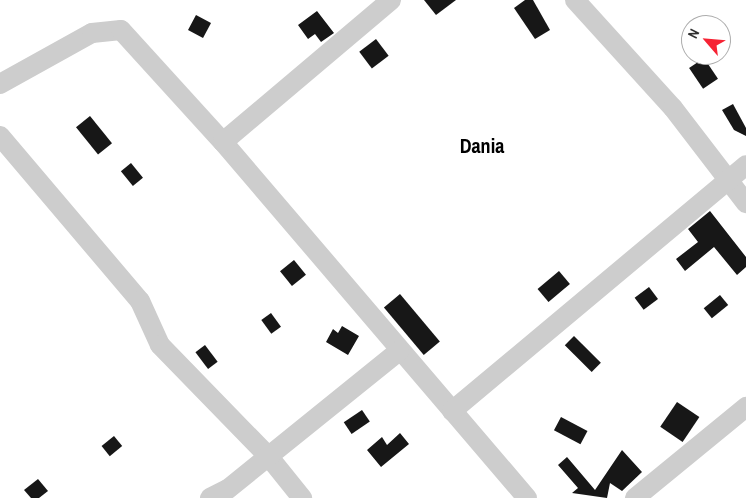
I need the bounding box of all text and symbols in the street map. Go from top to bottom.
north arrow [681,15,731,65]
text: N [684,26,703,41]
district label: Dania [460,133,504,157]

